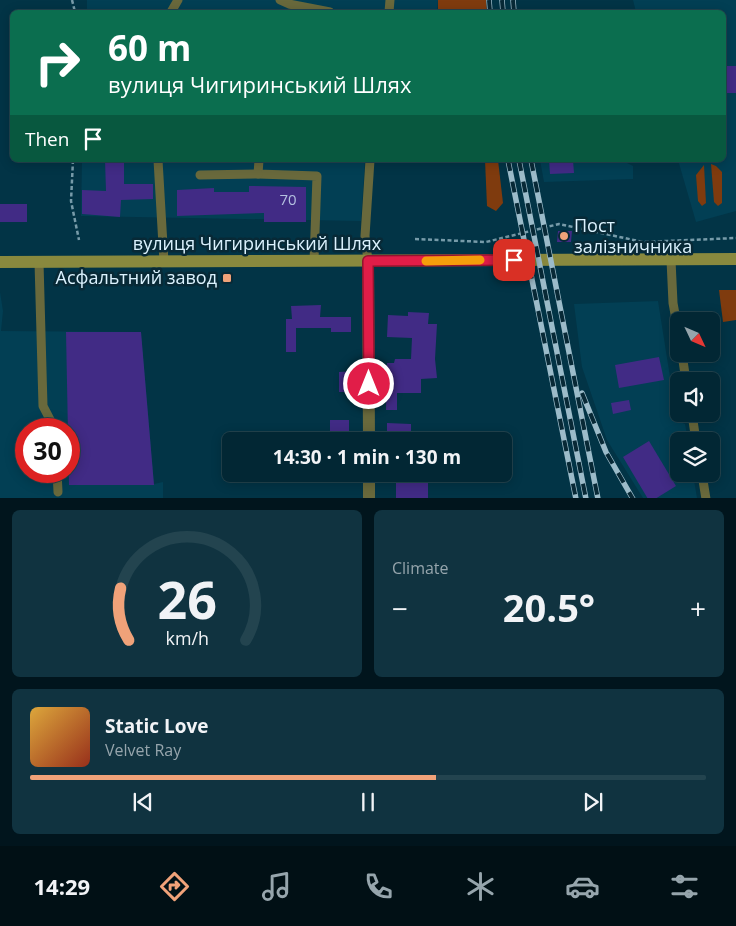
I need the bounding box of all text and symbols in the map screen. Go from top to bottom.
text: 60 m [108,24,191,71]
icon: right [25,30,90,95]
text: вулиця Чигиринський Шлях [108,69,412,99]
icon: arrive [79,125,107,153]
text: Then [25,126,69,152]
house number: 70 [279,189,297,209]
place label: Пост залізничника [574,213,692,258]
marker: Пост залізничника [558,230,570,242]
street label: вулиця Чигиринський Шлях [133,231,382,255]
pin [493,239,535,281]
icon: arrive [500,246,528,274]
place label: Асфальтний завод [56,265,217,289]
marker: Асфальтний завод [221,272,233,284]
north arrow [670,312,720,362]
map controls [670,312,720,482]
position arrow [342,357,394,409]
button: sound [670,372,720,422]
speed limit sign: 30 [15,418,80,483]
button: layers [670,432,720,482]
text: 14:30 · 1 min · 130 m [273,444,461,470]
text: Climate [392,557,449,579]
text: 26 [157,563,217,634]
text: 20.5° [503,581,595,633]
text: − [392,589,408,627]
text: + [690,589,706,627]
text: km/h [165,626,209,650]
text: Static Love [105,713,208,739]
text: Velvet Ray [105,739,181,761]
icon: previous [129,788,157,816]
icon: pause [354,788,382,816]
icon: next [579,788,607,816]
icon: directions [157,869,192,904]
icon: music [259,869,294,904]
icon: phone [361,869,396,904]
icon: climate [463,869,498,904]
icon: car [565,869,600,904]
icon: filters [667,869,702,904]
text: 14:29 [34,871,90,901]

